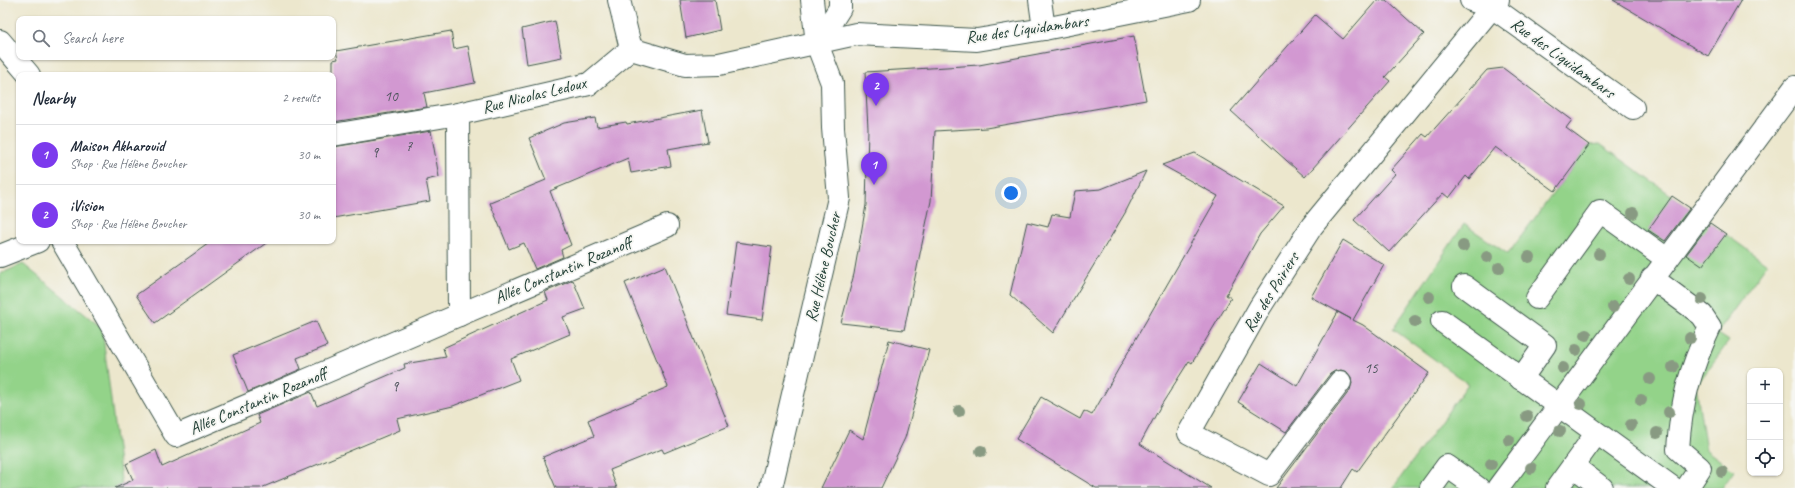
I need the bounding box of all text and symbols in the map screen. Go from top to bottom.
street label: Rue des Liquidambars [964,10,1091,48]
street label: Rue des Liquidambars [1507,13,1620,104]
search box [16,16,336,60]
icon: search [30,27,52,49]
text: Search here [62,29,123,48]
street label: Rue Nicolas Ledoux [480,72,589,118]
pin: 2 [863,73,889,106]
house number: 10 [384,87,399,106]
text: Nearby [32,88,75,109]
text: 2 results [282,90,320,106]
text: Maison Akharouid [70,137,164,156]
house number: 7 [406,137,414,156]
house number: 9 [372,143,380,162]
text: 1 [42,147,48,163]
text: 30 m [298,147,320,163]
pin: 1 [861,152,887,185]
text: Shop · Rue Hélène Boucher [70,156,186,172]
your location [1001,183,1021,203]
text: iVision [70,197,104,216]
text: 2 [42,207,48,223]
text: 30 m [298,207,320,223]
street label: Rue Hélène Boucher [800,208,846,324]
text: Shop · Rue Hélène Boucher [70,216,186,232]
street label: Allée Constantin Rozanoff [491,230,638,308]
street label: Rue des Poiriers [1238,247,1304,336]
house number: 15 [1364,359,1379,378]
street label: Allée Constantin Rozanoff [186,361,333,439]
map controls [1747,368,1783,476]
button: + [1747,368,1783,404]
house number: 9 [392,377,400,396]
button: − [1747,404,1783,440]
button: locate [1747,440,1783,476]

